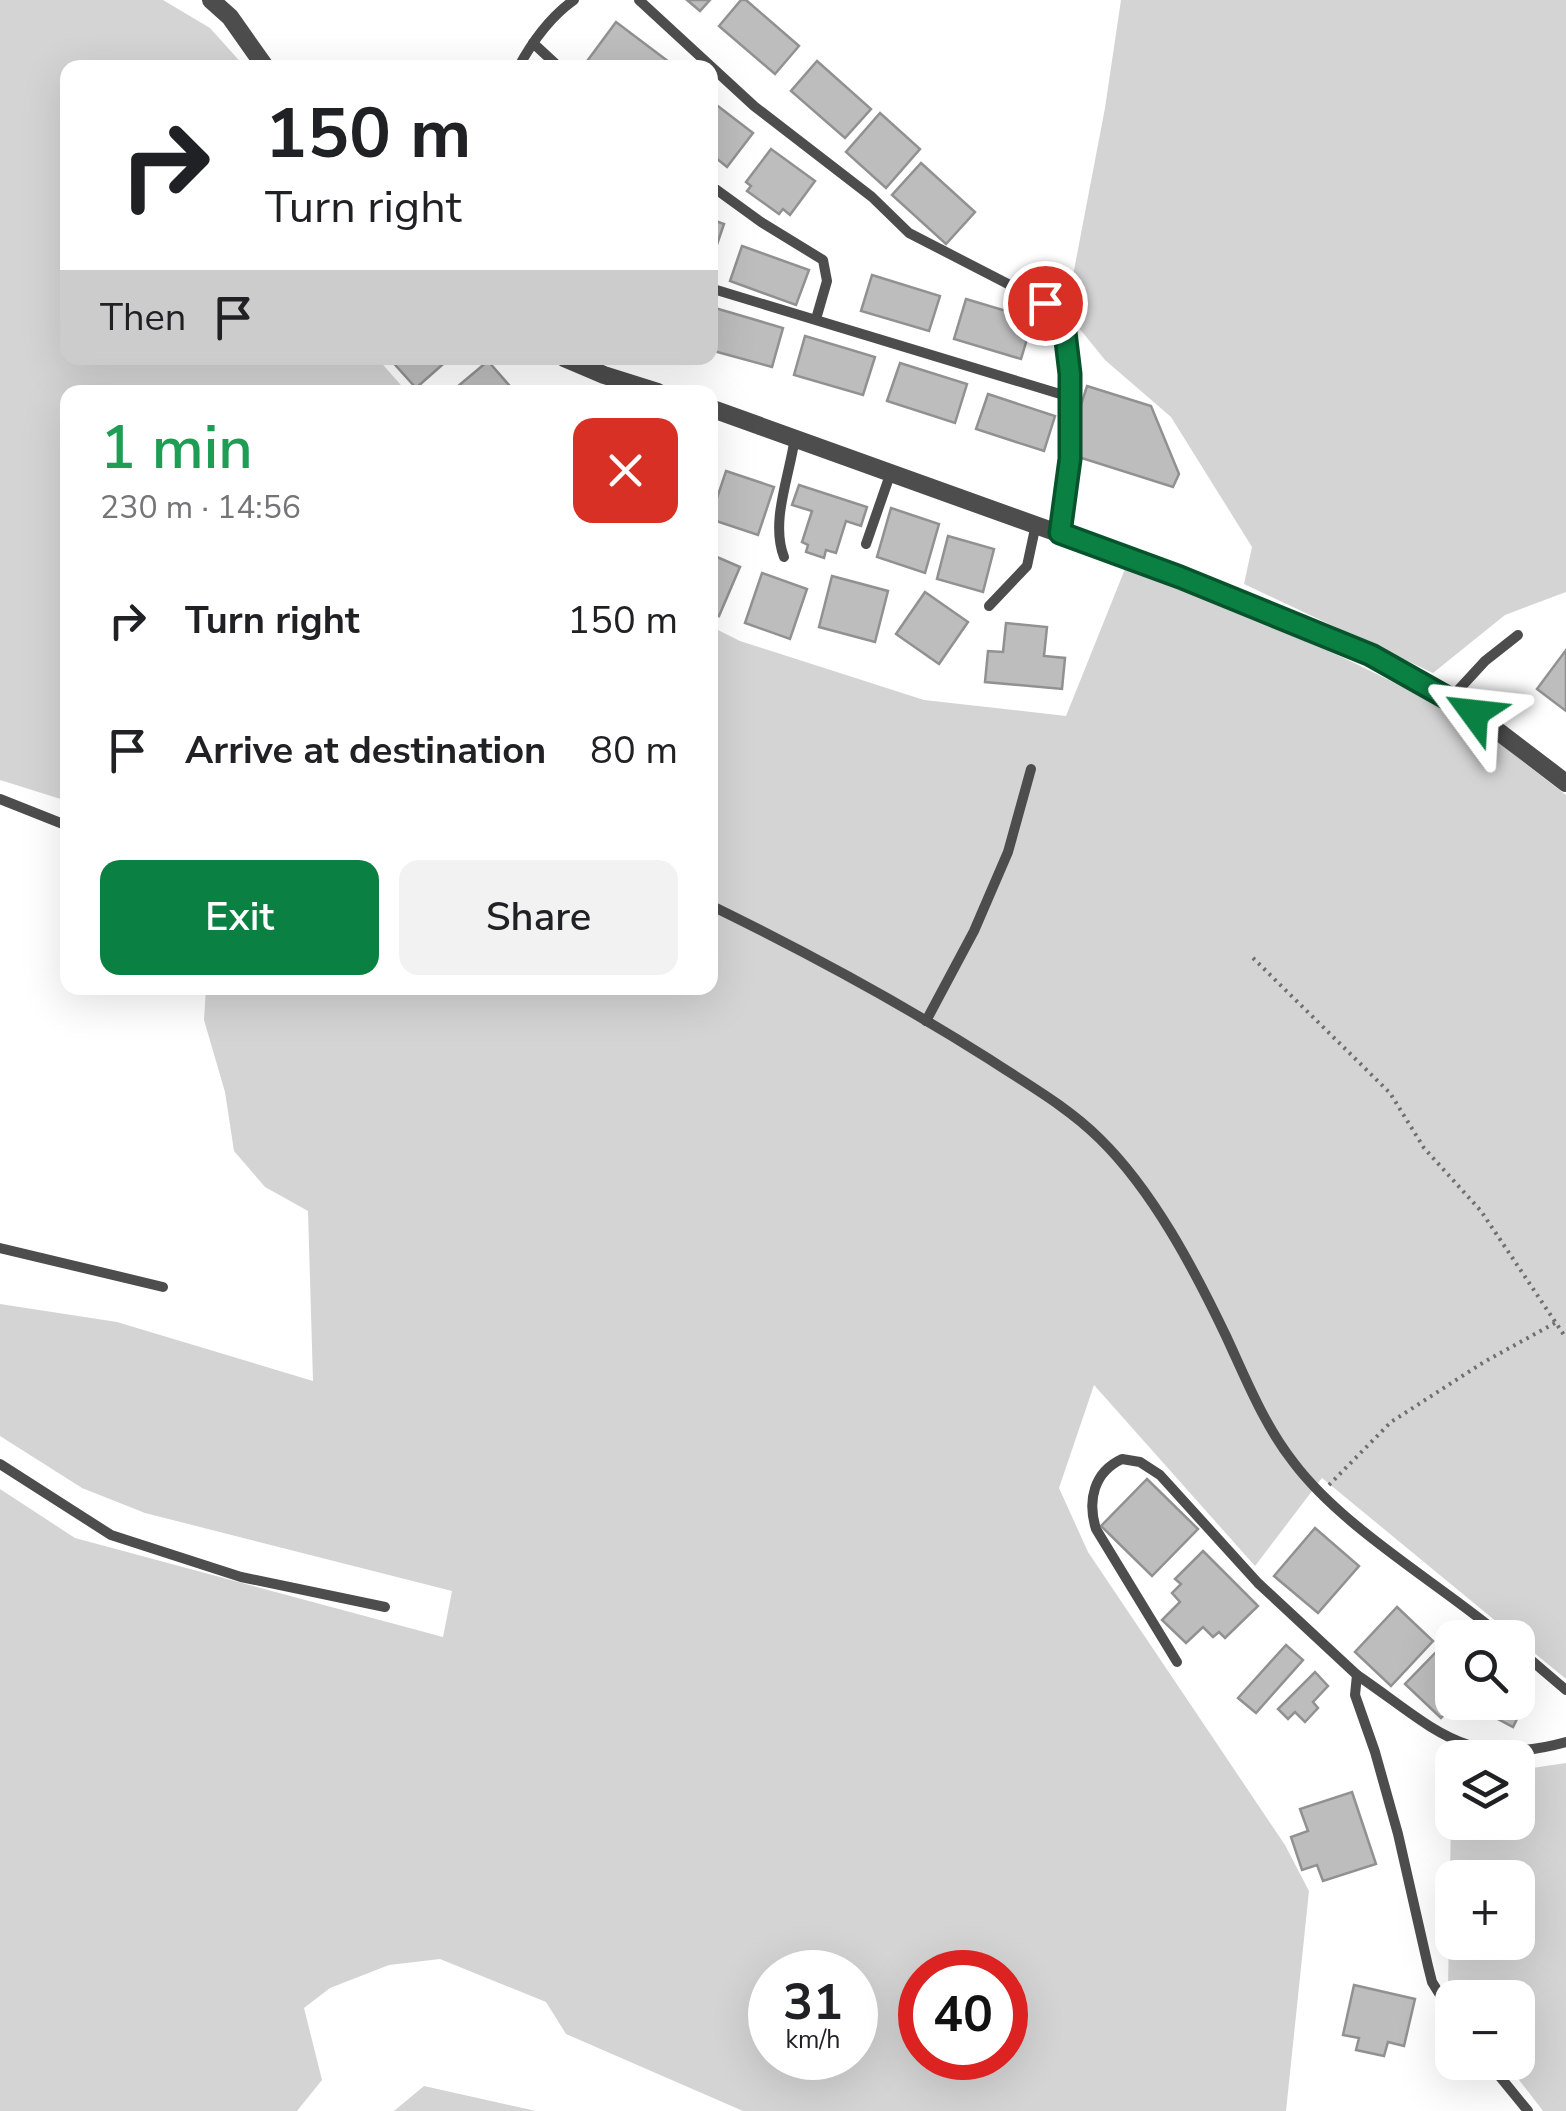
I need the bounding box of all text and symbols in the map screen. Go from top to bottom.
text: 150 m [265,86,471,182]
icon: right [100,100,230,230]
text: Turn right [265,177,462,238]
pin [1003,261,1088,346]
icon: arrive [1018,276,1073,331]
icon: arrive [206,290,261,345]
text: Then [100,292,186,343]
text: 1 min [100,407,253,489]
button: close [573,418,678,523]
text: 230 m · 14:56 [100,486,301,529]
icon: right [100,593,155,648]
text: Turn right [185,595,360,646]
text: 150 m [567,595,678,646]
position arrow [1422,661,1526,765]
icon: arrive [100,723,155,778]
text: Arrive at destination [185,725,546,776]
text: 80 m [590,725,678,776]
button: Exit [100,860,379,975]
button: Share [399,860,678,975]
map controls [1435,1620,1535,2080]
button: search [1435,1620,1535,1720]
button: layers [1435,1740,1535,1840]
button: + [1435,1860,1535,1960]
speed limit sign: 40 [898,1950,1028,2080]
text: 31 [783,1968,843,2037]
button: − [1435,1980,1535,2080]
text: km/h [785,2023,841,2057]

